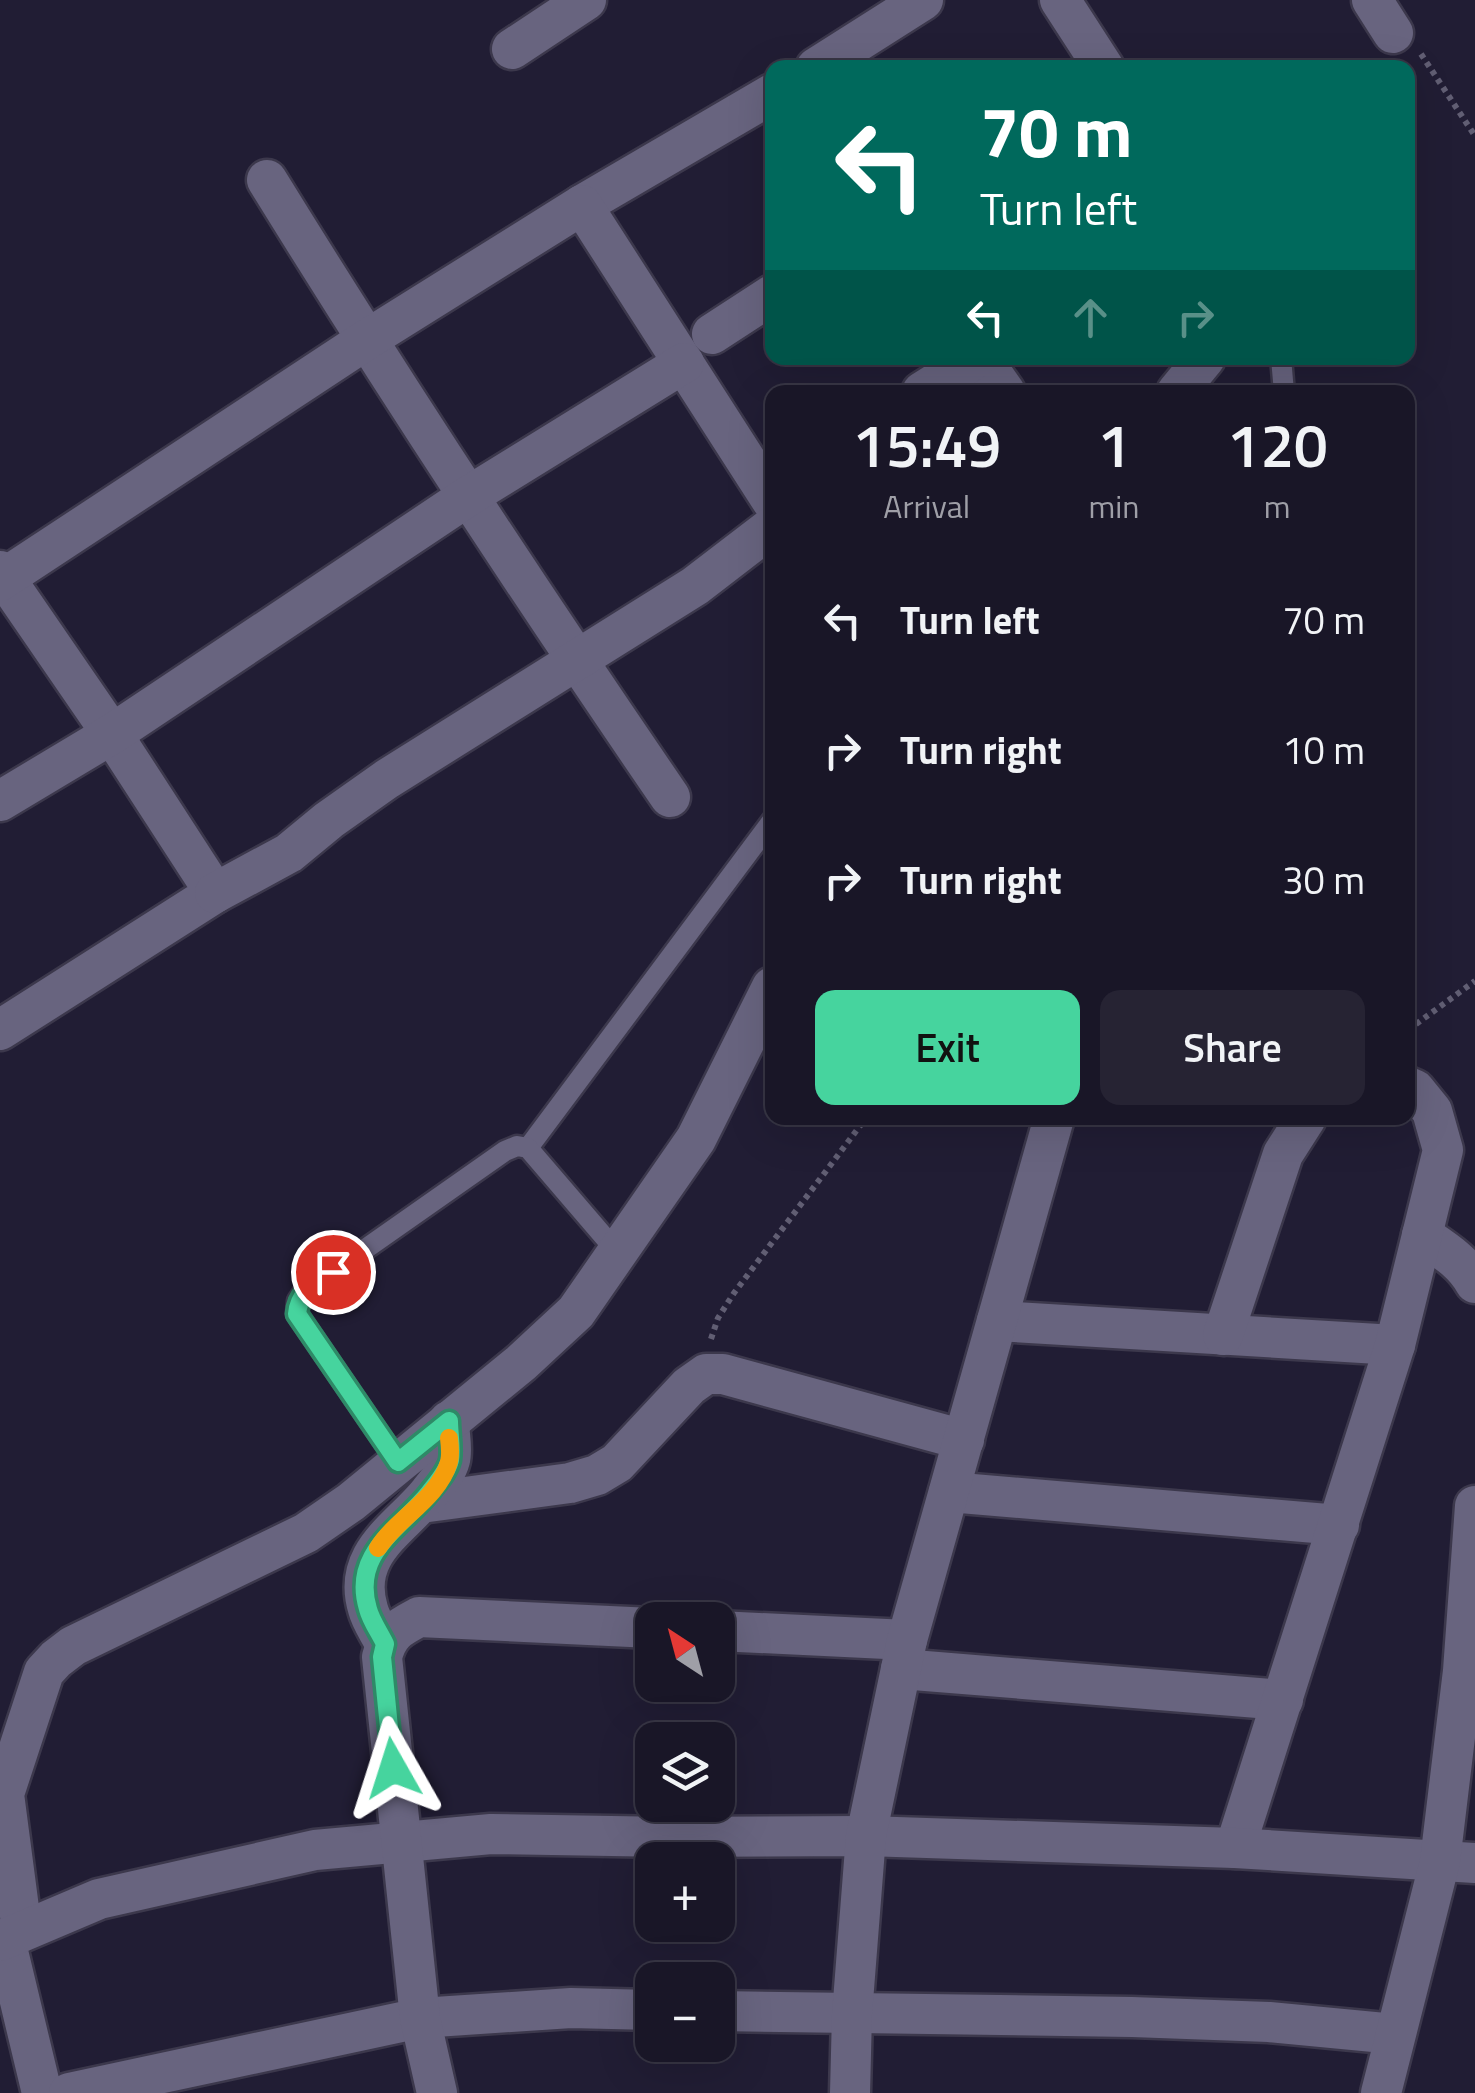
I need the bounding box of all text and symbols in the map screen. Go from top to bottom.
text: 70 m [980,78,1133,184]
icon: left [815,100,945,230]
text: Turn left [980,174,1137,242]
icon: left [958,290,1013,345]
icon: ahead [1063,290,1118,345]
icon: right [1168,290,1223,345]
text: 15:49 [852,399,1001,490]
text: 1 [1097,399,1131,490]
text: 120 [1227,399,1328,490]
text: Arrival [883,482,970,530]
text: min [1088,482,1139,530]
text: m [1264,482,1291,530]
text: Turn left [900,591,1040,649]
text: 70 m [1282,591,1365,649]
icon: left [815,593,870,648]
text: Turn right [900,721,1062,779]
text: 10 m [1282,721,1365,779]
icon: right [815,723,870,778]
text: Turn right [900,851,1062,909]
text: 30 m [1282,851,1365,909]
icon: right [815,853,870,908]
button: Exit [815,990,1080,1105]
button: Share [1100,990,1365,1105]
pin [291,1230,376,1315]
icon: arrive [306,1245,361,1300]
north arrow [635,1602,735,1702]
map controls [635,1602,735,2062]
position arrow [341,1716,445,1820]
button: layers [635,1722,735,1822]
button: + [635,1842,735,1942]
button: − [635,1962,735,2062]

